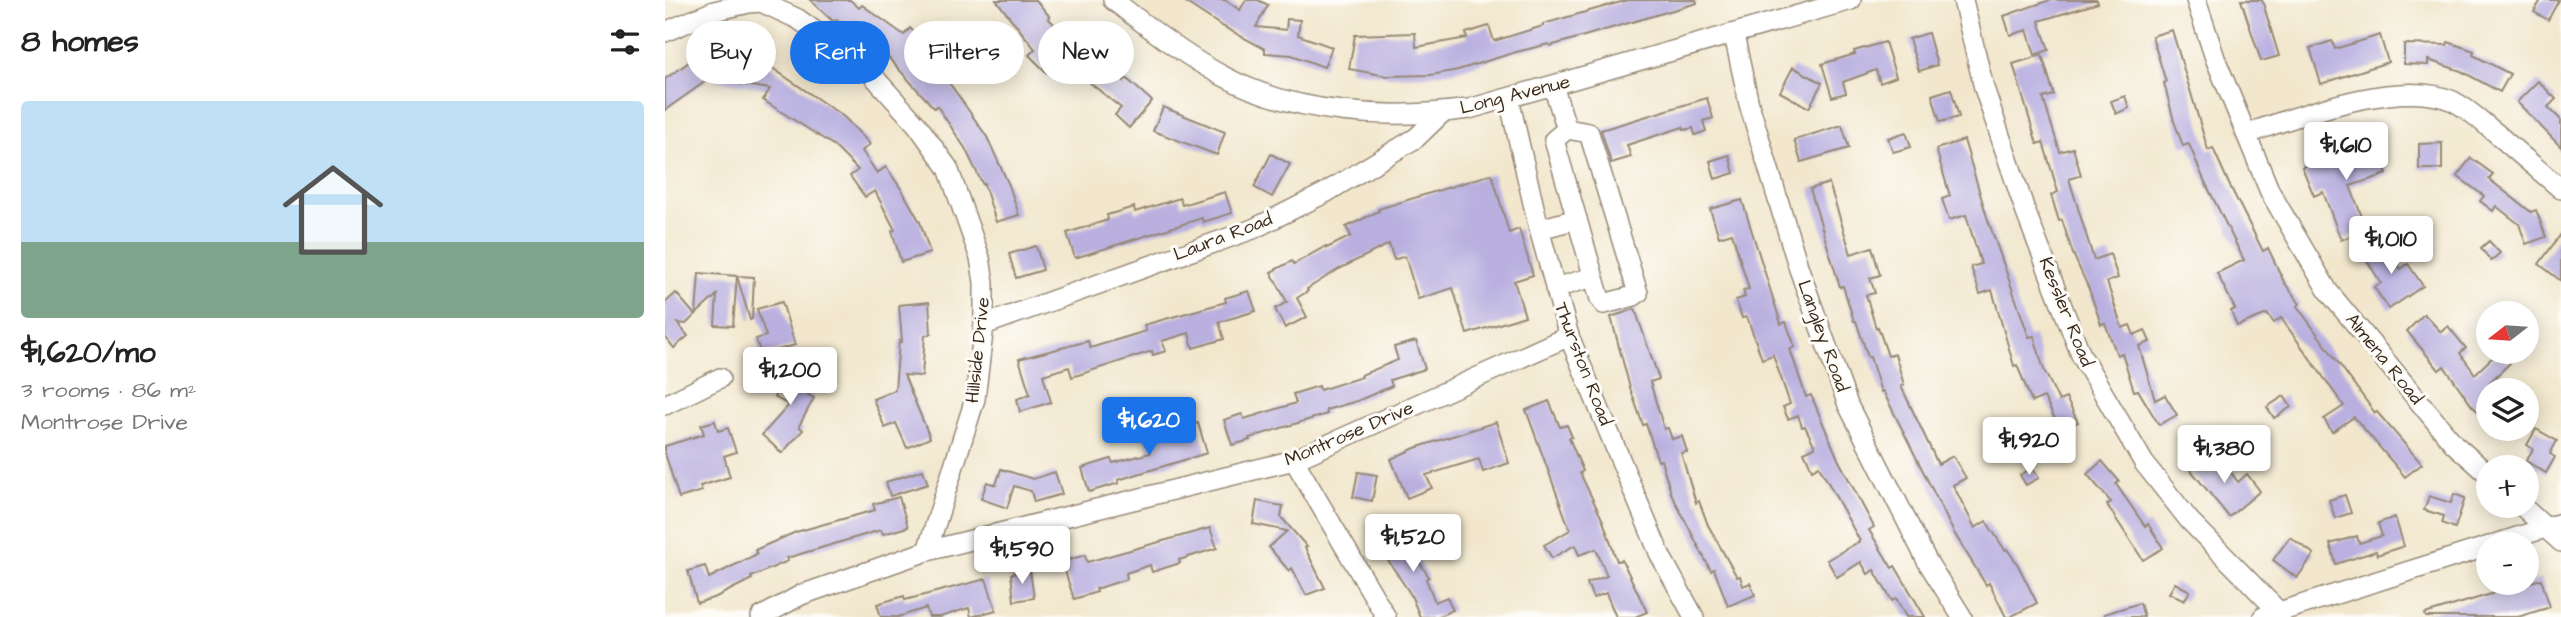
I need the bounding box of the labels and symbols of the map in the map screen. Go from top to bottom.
street label: Long Avenue [1457,68,1573,123]
pin: $1,610 [2289,122,2403,182]
street label: Laura Road [1170,206,1277,268]
pin: $1,010 [2334,216,2448,276]
street label: Kessler Road [2032,253,2100,371]
street label: Langley Road [1789,276,1856,396]
street label: Hillside Drive [959,296,997,404]
street label: Thurston Road [1547,298,1619,430]
north arrow [2476,301,2539,364]
street label: Almena Road [2339,308,2429,411]
pin: $1,200 [733,348,847,407]
street label: Montrose Drive [1280,395,1418,473]
pin: $1,620 [1092,398,1206,457]
pin: $1,920 [1972,418,2086,477]
pin: $1,380 [2167,426,2281,485]
pin: $1,520 [1356,514,1470,574]
pin: $1,590 [965,526,1079,586]

